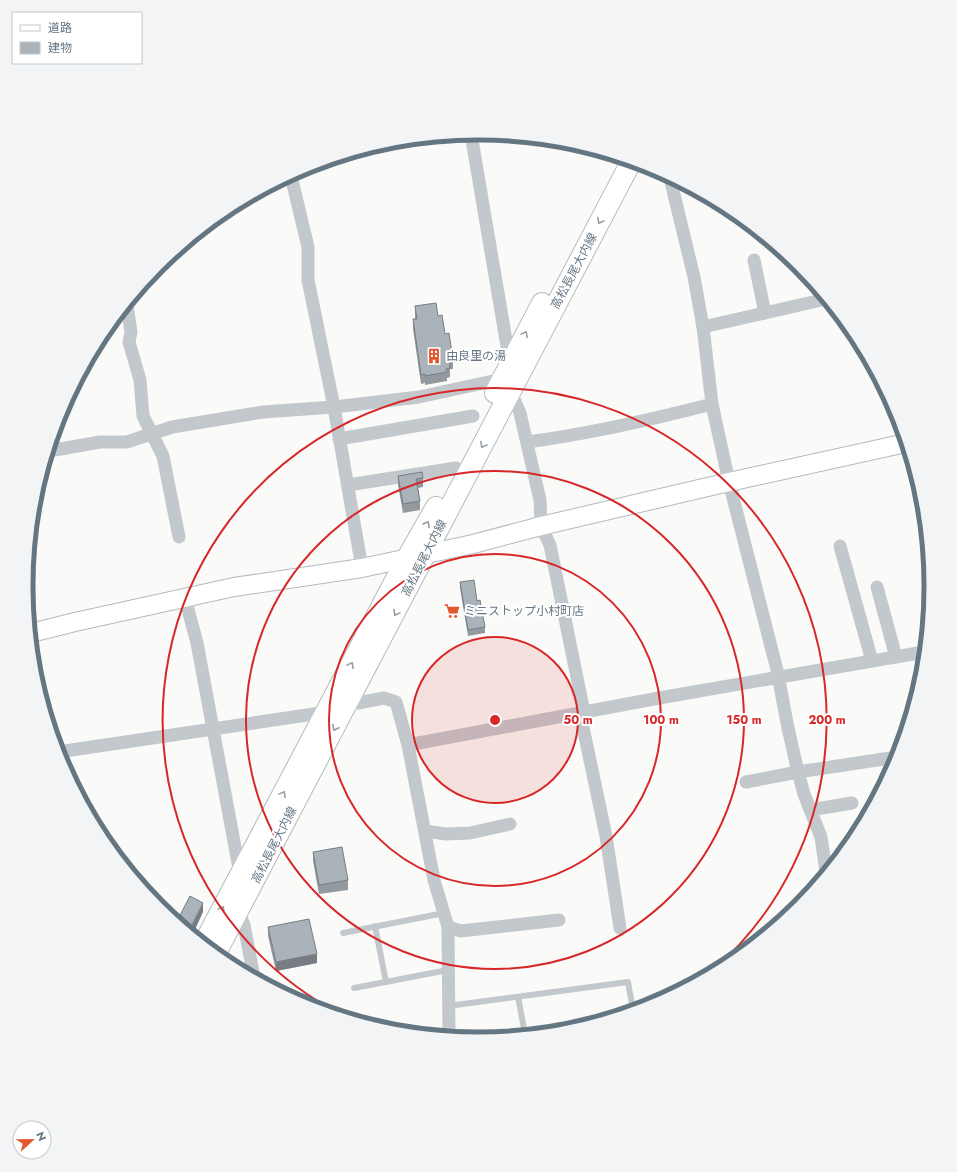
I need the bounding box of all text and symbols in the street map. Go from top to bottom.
legend [12,12,142,64]
text: 道路 [48,19,72,37]
text: 建物 [48,39,72,57]
one-way arrow [597,217,605,224]
street label: 高松長尾大内線 [546,230,602,312]
one-way arrow [520,331,528,338]
building icon: 由良里の湯 [425,347,443,365]
place label: 由良里の湯 [446,347,506,365]
one-way arrow [481,440,488,448]
street label: 高松長尾大内線 [397,516,451,600]
one-way arrow [422,521,429,528]
supermarket icon: ミニストップ小村町店 [443,602,461,620]
place label: ミニストップ小村町店 [464,602,584,620]
one-way arrow [393,609,400,616]
one-way arrow [346,662,354,669]
text: 50 m [563,711,593,729]
text: 100 m [643,711,679,729]
text: 150 m [726,711,762,729]
text: 200 m [808,711,846,729]
centre of rings [488,713,502,727]
one-way arrow [332,724,340,731]
one-way arrow [278,791,286,798]
street label: 高松長尾大内線 [247,803,301,887]
one-way arrow [218,906,225,913]
north arrow [12,1120,52,1160]
text: N [32,1129,50,1143]

